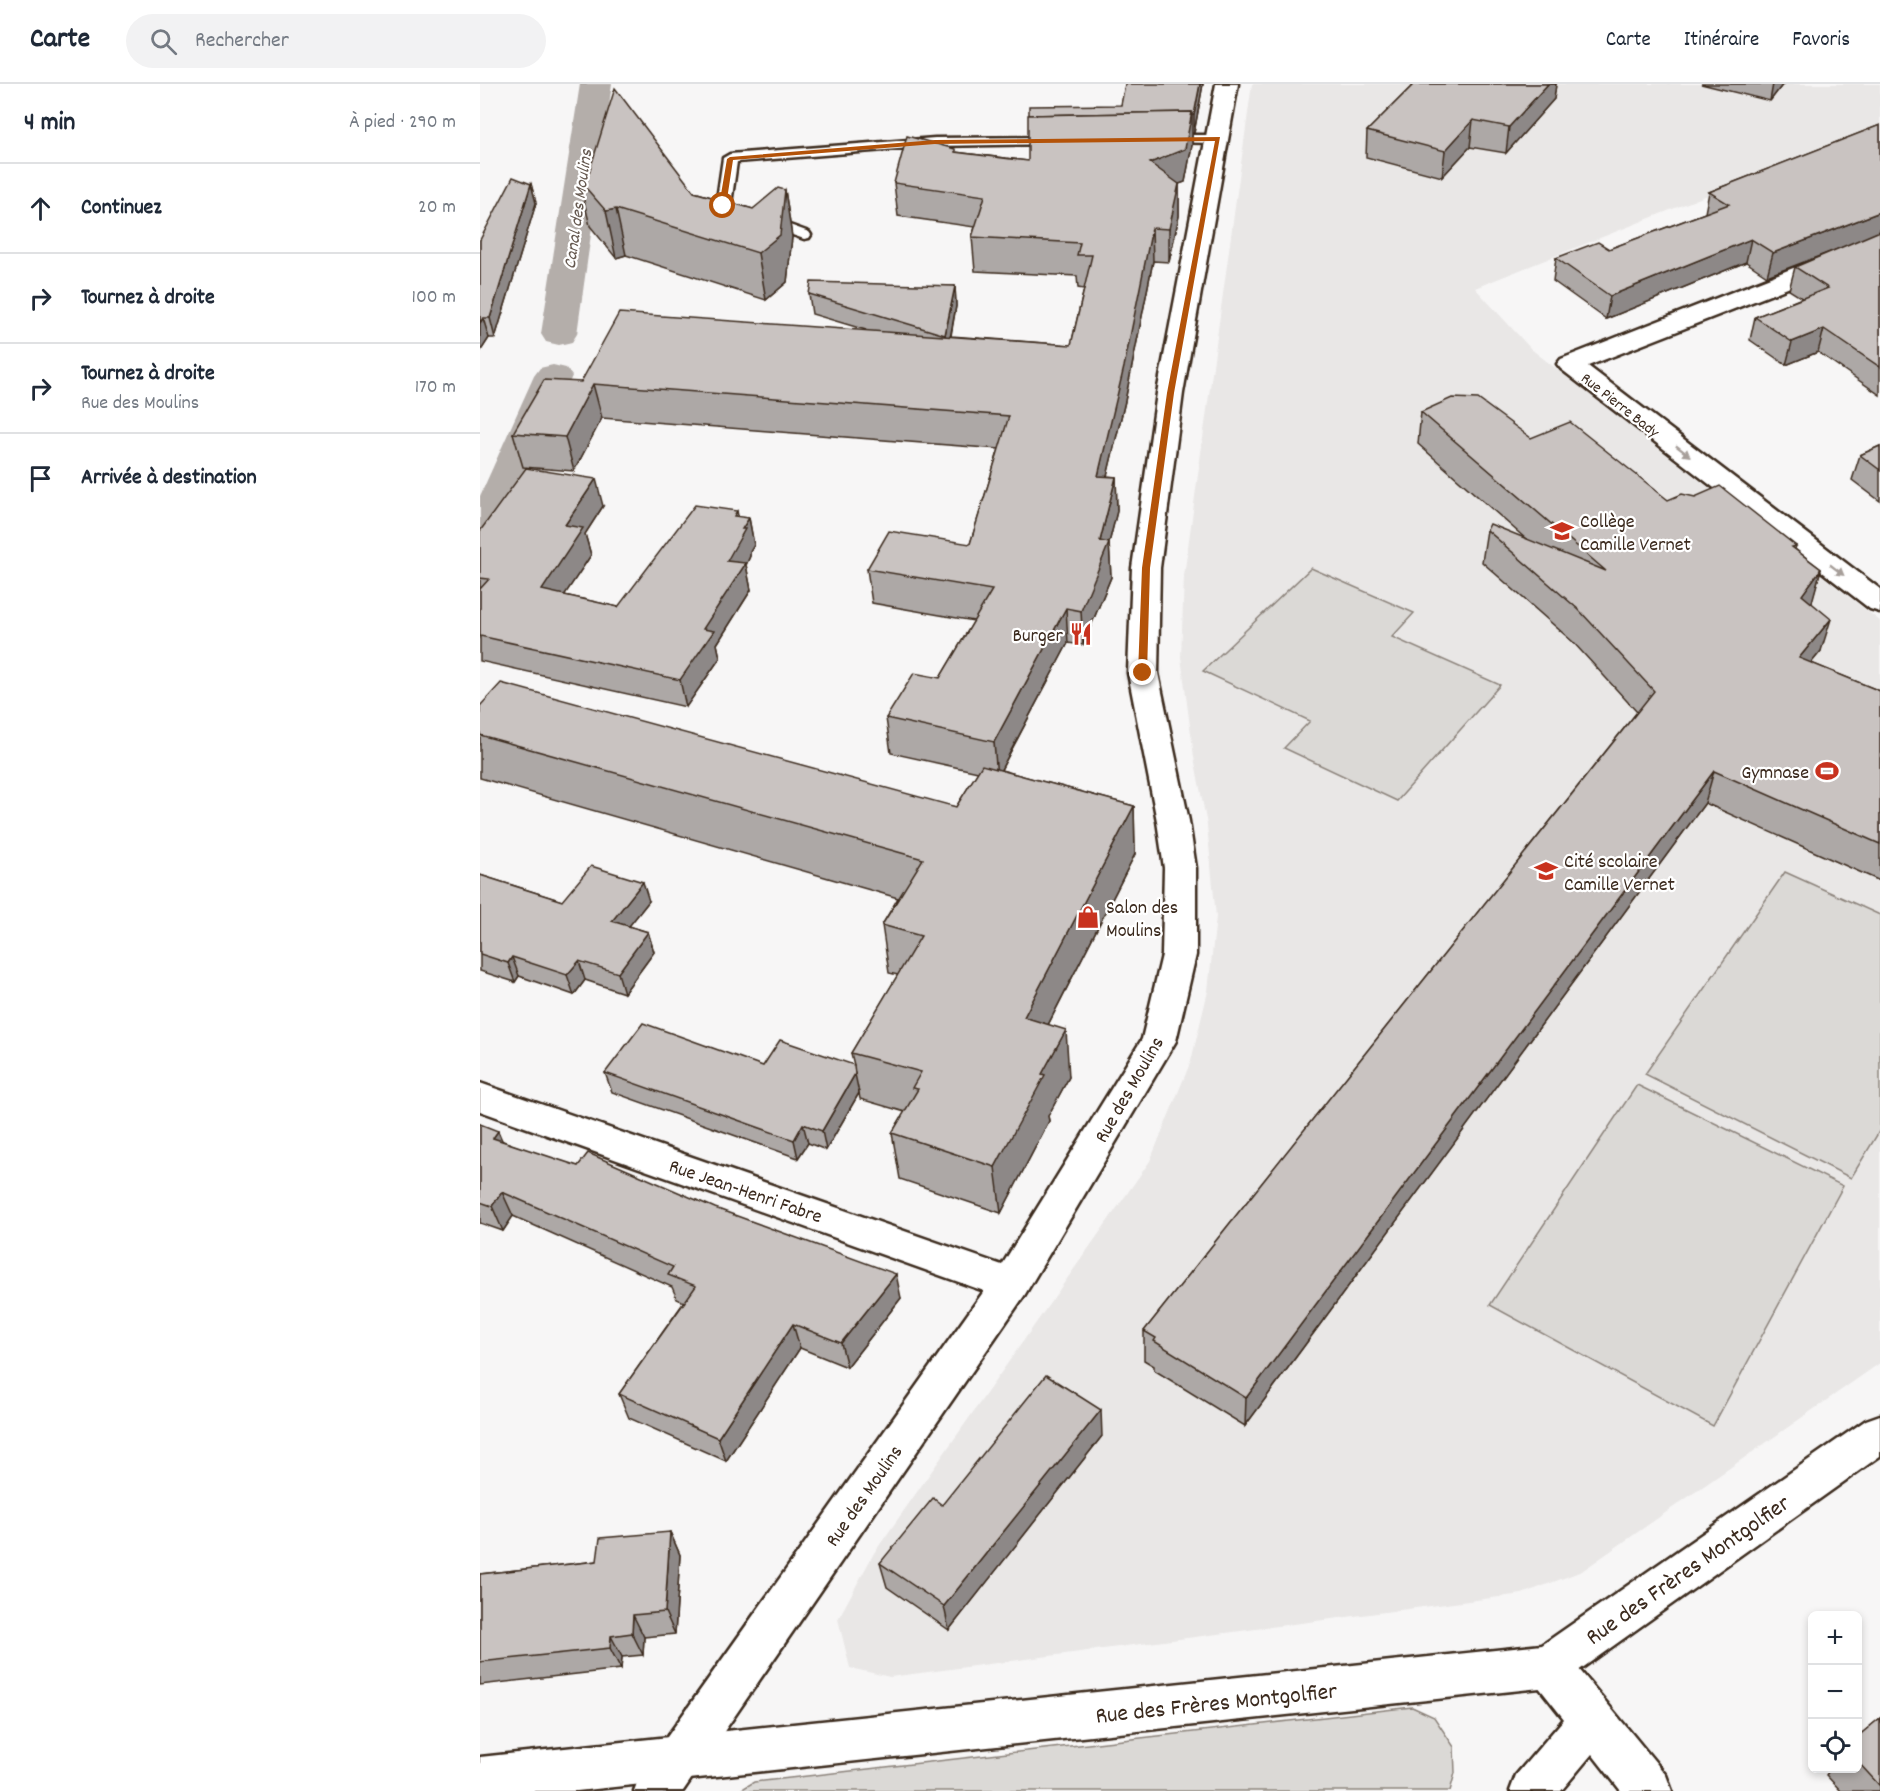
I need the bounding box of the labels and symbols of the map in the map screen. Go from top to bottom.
water label: Canal des Moulins [559,148,600,271]
route start [709,192,735,218]
street label: Rue Pierre Bady [1575,368,1664,444]
one-way arrow [1674,445,1690,457]
place label: Collège Camille Vernet [1580,509,1691,560]
school or university icon: Collège Camille Vernet [1549,518,1575,544]
one-way arrow [1830,563,1845,575]
restaurant icon: Burger [1068,621,1094,647]
place label: Burger [1013,623,1064,651]
route end [1129,659,1155,685]
sports icon: Gymnase [1814,758,1840,784]
place label: Gymnase [1741,760,1809,788]
place label: Cité scolaire Camille Vernet [1564,849,1675,900]
school or university icon: Cité scolaire Camille Vernet [1533,858,1559,884]
place label: Salon des Moulins [1106,895,1178,946]
shop icon: Salon des Moulins [1075,904,1101,930]
street label: Rue des Moulins [1089,1032,1172,1149]
street label: Rue Jean-Henri Fabre [665,1153,826,1232]
street label: Rue des Moulins [820,1440,911,1553]
street label: Rue des Frères Montgolfier [1580,1488,1798,1655]
street label: Rue des Frères Montgolfier [1094,1675,1339,1735]

